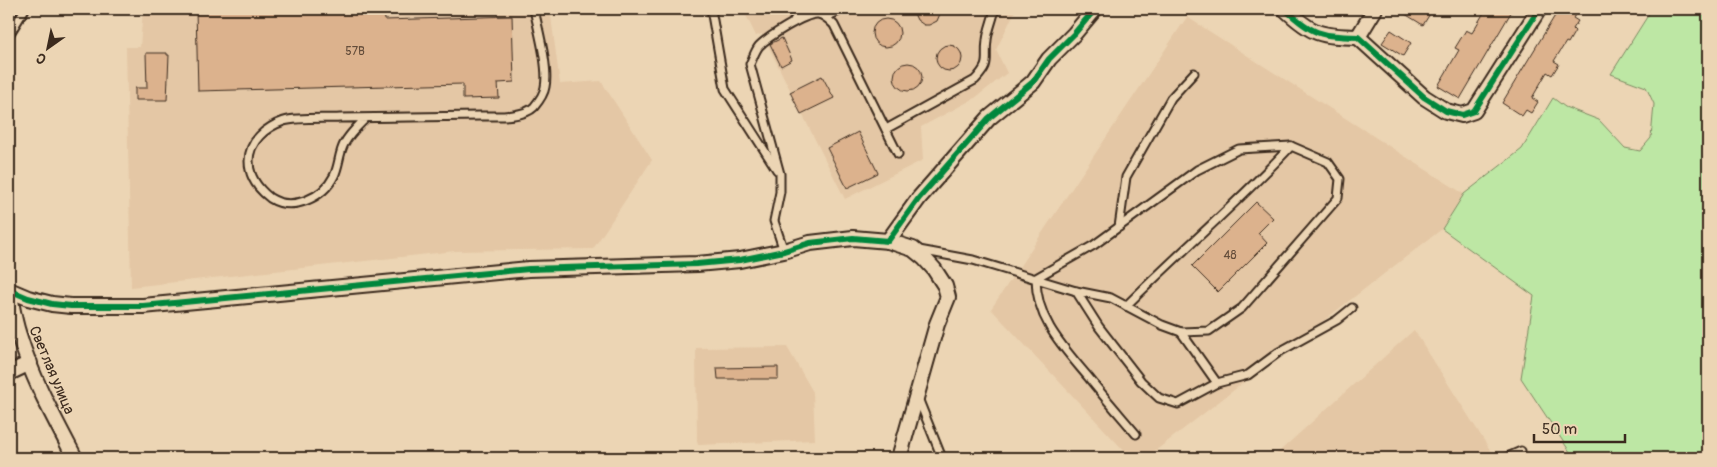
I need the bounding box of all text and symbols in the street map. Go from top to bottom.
north arrow [22,22,72,72]
house number: 57В [345,44,365,59]
text: С [33,49,49,68]
house number: 48 [1223,248,1237,263]
street label: Светлая улица [24,323,79,417]
scale bar [1534,412,1626,444]
text: 50 m [1542,420,1577,439]

